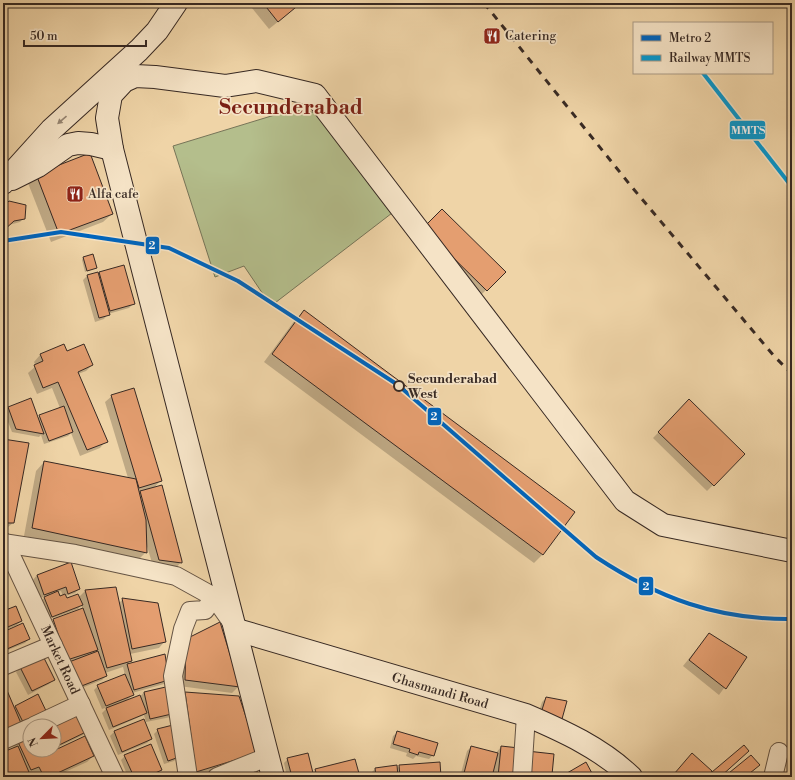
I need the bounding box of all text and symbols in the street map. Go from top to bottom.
scale bar [24,22,146,48]
legend [633,22,773,74]
restaurant icon: Catering [482,26,502,46]
place label: Catering [505,28,556,44]
text: 50 m [30,29,58,44]
text: Metro 2 [669,31,711,46]
text: Railway MMTS [669,51,750,66]
district label: Secunderabad [219,95,363,121]
one-way arrow [58,115,67,124]
line badge: MMTS [729,120,766,140]
text: MMTS [731,124,765,138]
restaurant icon: Alfa cafe [65,184,85,204]
place label: Alfa cafe [87,186,139,202]
line badge: 2 [145,236,160,255]
text: 2 [149,239,156,253]
place label: Secunderabad West [407,371,497,402]
marker: Secunderabad West [393,380,405,392]
line badge: 2 [427,407,442,426]
text: 2 [431,410,438,424]
line badge: 2 [638,576,654,596]
text: 2 [643,580,650,594]
street label: Market Road [37,623,83,698]
street label: Ghasmandi Road [390,670,491,713]
north arrow [22,718,62,758]
text: N [25,735,42,748]

